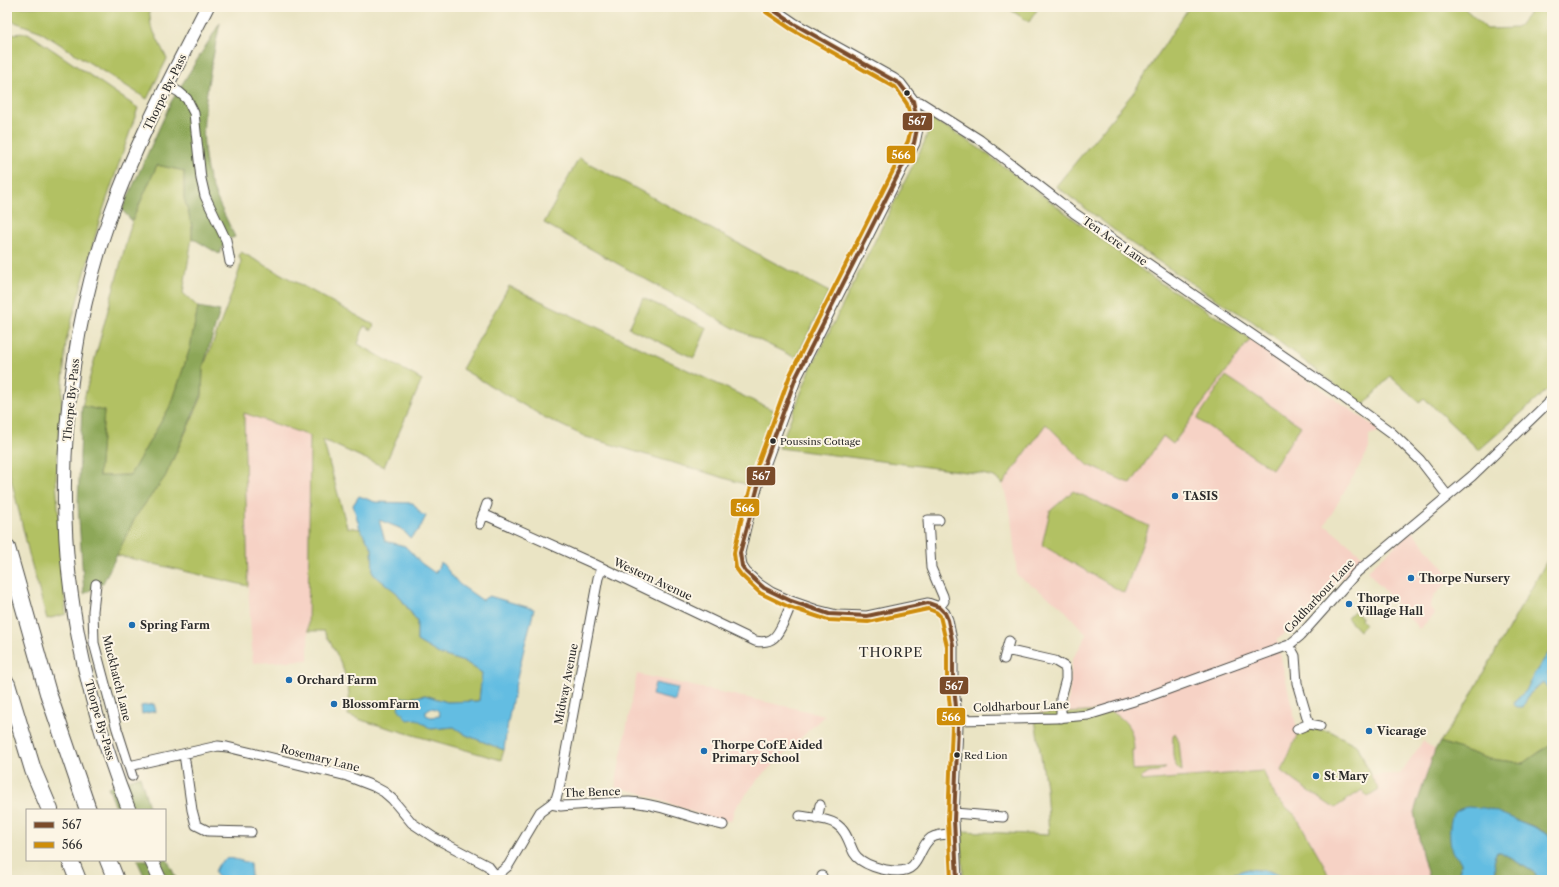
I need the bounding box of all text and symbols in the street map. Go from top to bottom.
street label: Thorpe By-Pass [140,51,190,132]
unlabelled marker [902,88,912,98]
line badge: 567 [902,112,933,131]
text: 567 [908,114,926,128]
line badge: 566 [886,145,916,164]
text: 566 [891,148,911,162]
street label: Ten Acre Lane [1080,213,1150,269]
street label: Thorpe By-Pass [60,358,82,442]
place label: Poussins Cottage [780,435,861,448]
marker: Poussins Cottage [768,436,778,446]
line badge: 567 [746,466,776,486]
text: 567 [752,469,770,483]
place label: TASIS [1183,489,1218,503]
marker: TASIS [1170,491,1180,501]
line badge: 566 [730,498,760,517]
text: 566 [735,501,755,515]
street label: Western Avenue [611,554,695,603]
street label: Coldharbour Lane [1281,556,1357,636]
place label: Thorpe Nursery [1419,571,1510,585]
marker: Thorpe Nursery [1406,573,1416,583]
place label: Thorpe Village Hall [1356,591,1423,618]
marker: Thorpe Village Hall [1344,599,1354,609]
place label: Spring Farm [140,618,210,632]
marker: Spring Farm [127,620,137,630]
street label: Muckhatch Lane [100,634,134,722]
street label: Midway Avenue [551,642,581,726]
district label: THORPE [859,644,923,660]
place label: Orchard Farm [297,673,377,687]
marker: Orchard Farm [284,675,294,685]
line badge: 567 [939,676,969,695]
street label: Thorpe By-Pass [82,678,118,762]
text: 567 [945,679,963,693]
place label: BlossomFarm [342,697,419,711]
street label: Coldharbour Lane [973,697,1069,715]
marker: BlossomFarm [329,699,339,709]
line badge: 566 [936,707,966,726]
text: 566 [941,710,961,724]
place label: Vicarage [1376,724,1427,738]
marker: Vicarage [1364,726,1374,736]
place label: Thorpe CofE Aided Primary School [712,738,823,765]
street label: Rosemary Lane [279,741,361,775]
marker: Thorpe CofE Aided Primary School [699,746,709,756]
place label: Red Lion [964,749,1008,762]
marker: Red Lion [952,750,962,760]
place label: St Mary [1324,769,1369,783]
marker: St Mary [1311,771,1321,781]
street label: The Bence [563,784,621,800]
legend [26,809,166,861]
text: 567 [62,817,81,832]
text: 566 [62,837,83,852]

